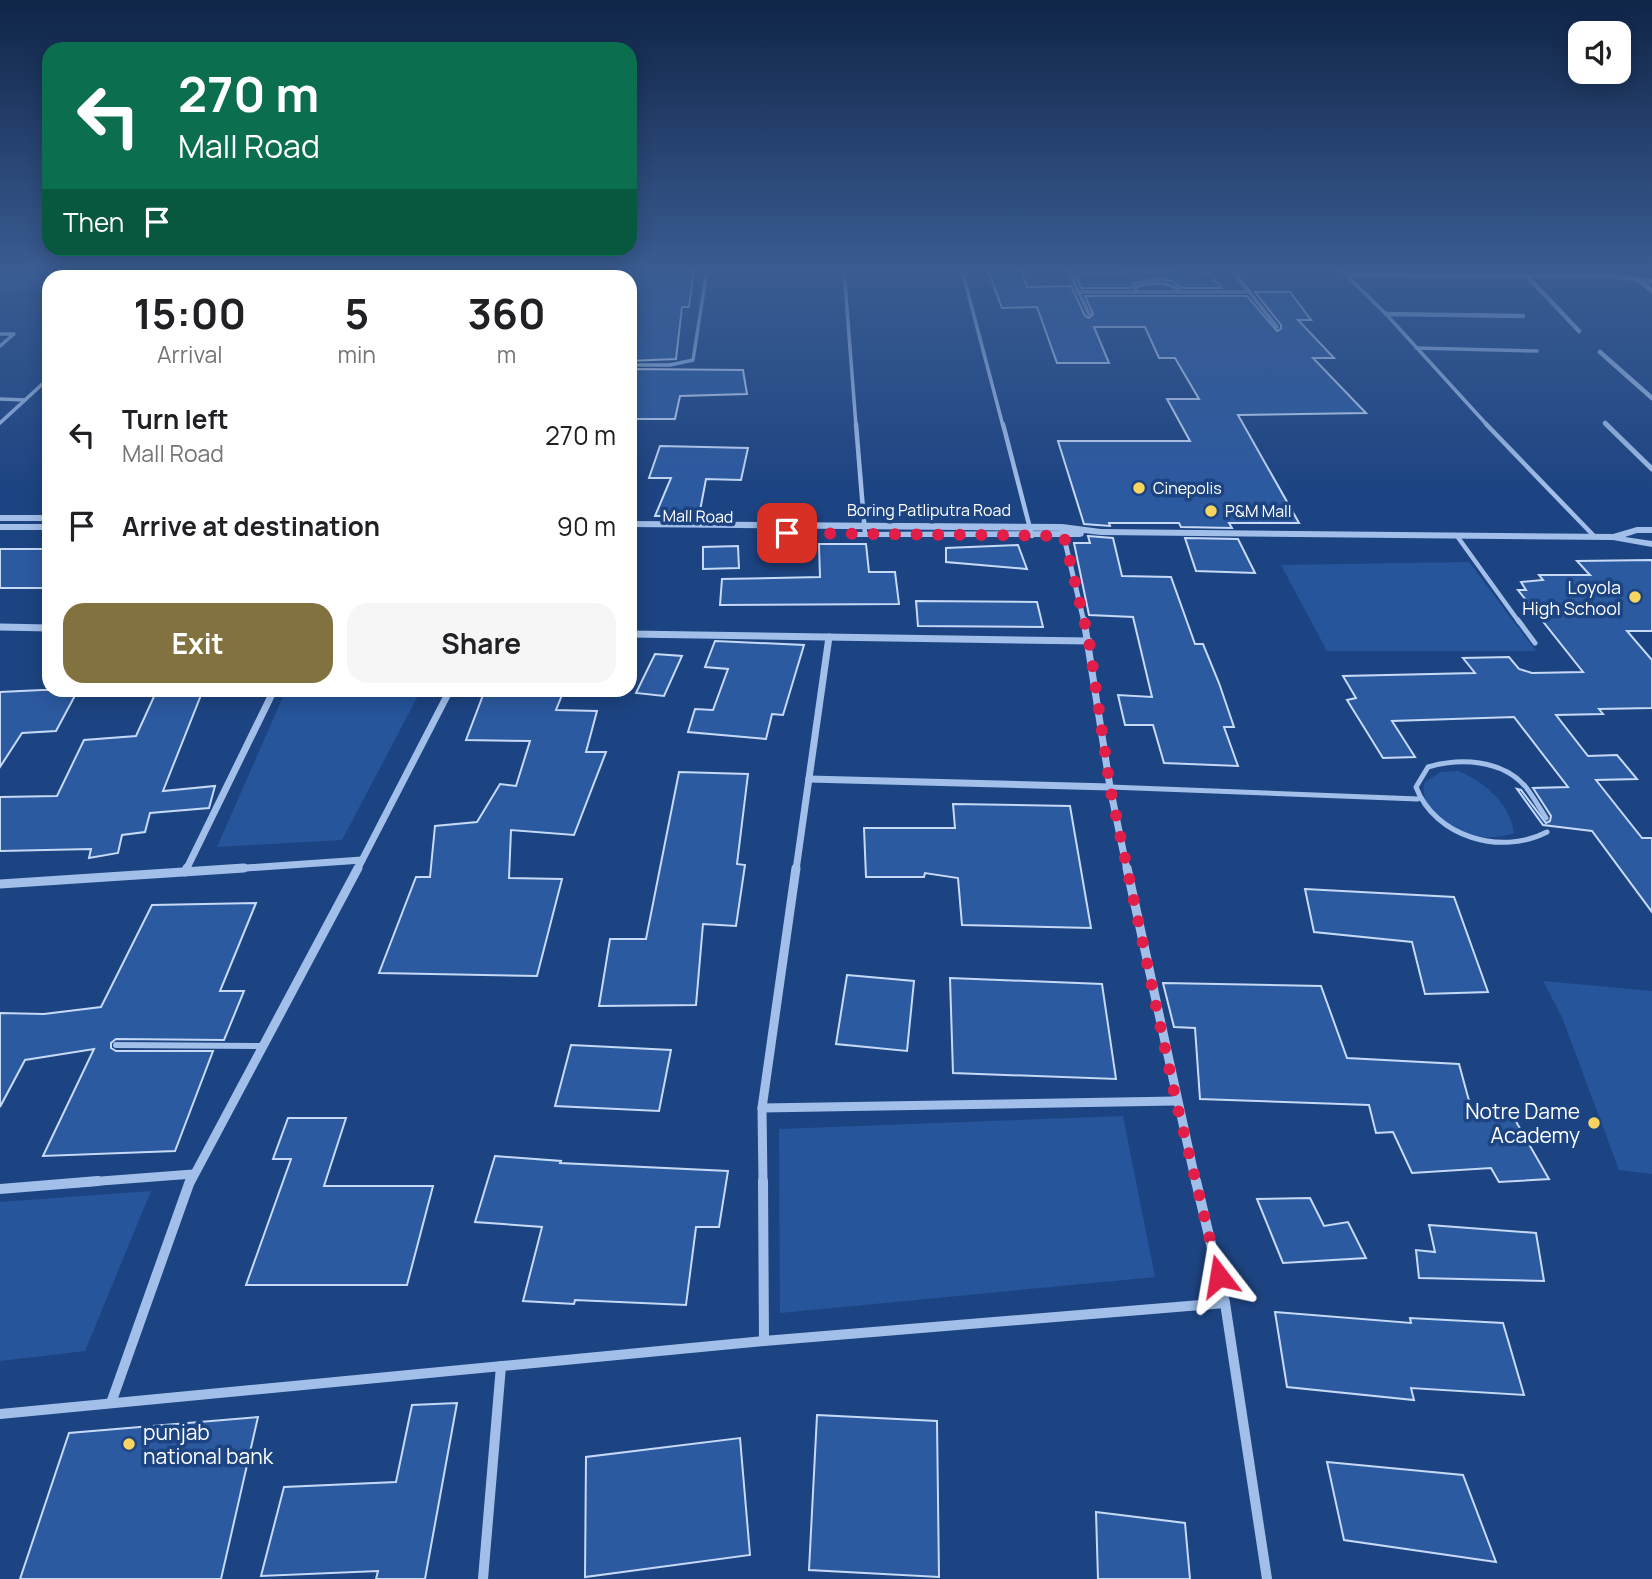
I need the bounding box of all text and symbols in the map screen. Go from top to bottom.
map controls [1568,21,1631,84]
button: sound [1568,21,1631,84]
text: 270 m [178,60,319,127]
icon: left [63,70,154,161]
text: Mall Road [178,124,320,168]
icon: arrive [138,203,176,241]
text: Then [63,204,124,240]
text: 15:00 [133,284,246,342]
text: 5 [344,284,369,342]
text: 360 [467,284,546,342]
text: Arrival [157,338,223,370]
text: min [337,338,376,370]
text: m [497,338,516,370]
text: Turn left [122,401,229,437]
icon: left [63,416,101,454]
text: 270 m [545,417,616,453]
text: Mall Road [122,437,224,469]
place label: Cinepolis [1153,477,1222,499]
marker: Cinepolis [1131,480,1147,496]
street label: Boring Patliputra Road [847,499,1011,521]
place label: P&M Mall [1225,500,1292,522]
pin [757,503,817,563]
marker: P&M Mall [1203,503,1219,519]
street label: Mall Road [662,504,734,528]
icon: arrive [63,507,101,545]
text: Arrive at destination [122,508,380,544]
text: 90 m [557,508,616,544]
icon: arrive [768,514,806,552]
place label: Loyola High School [1522,575,1621,620]
marker: Loyola High School [1627,589,1643,605]
button: Exit [63,603,333,683]
button: Share [347,603,616,683]
place label: Notre Dame Academy [1465,1097,1580,1149]
marker: Notre Dame Academy [1586,1115,1602,1131]
position arrow [1182,1239,1256,1313]
place label: punjab national bank [143,1418,274,1470]
marker: punjab national bank [121,1436,137,1452]

